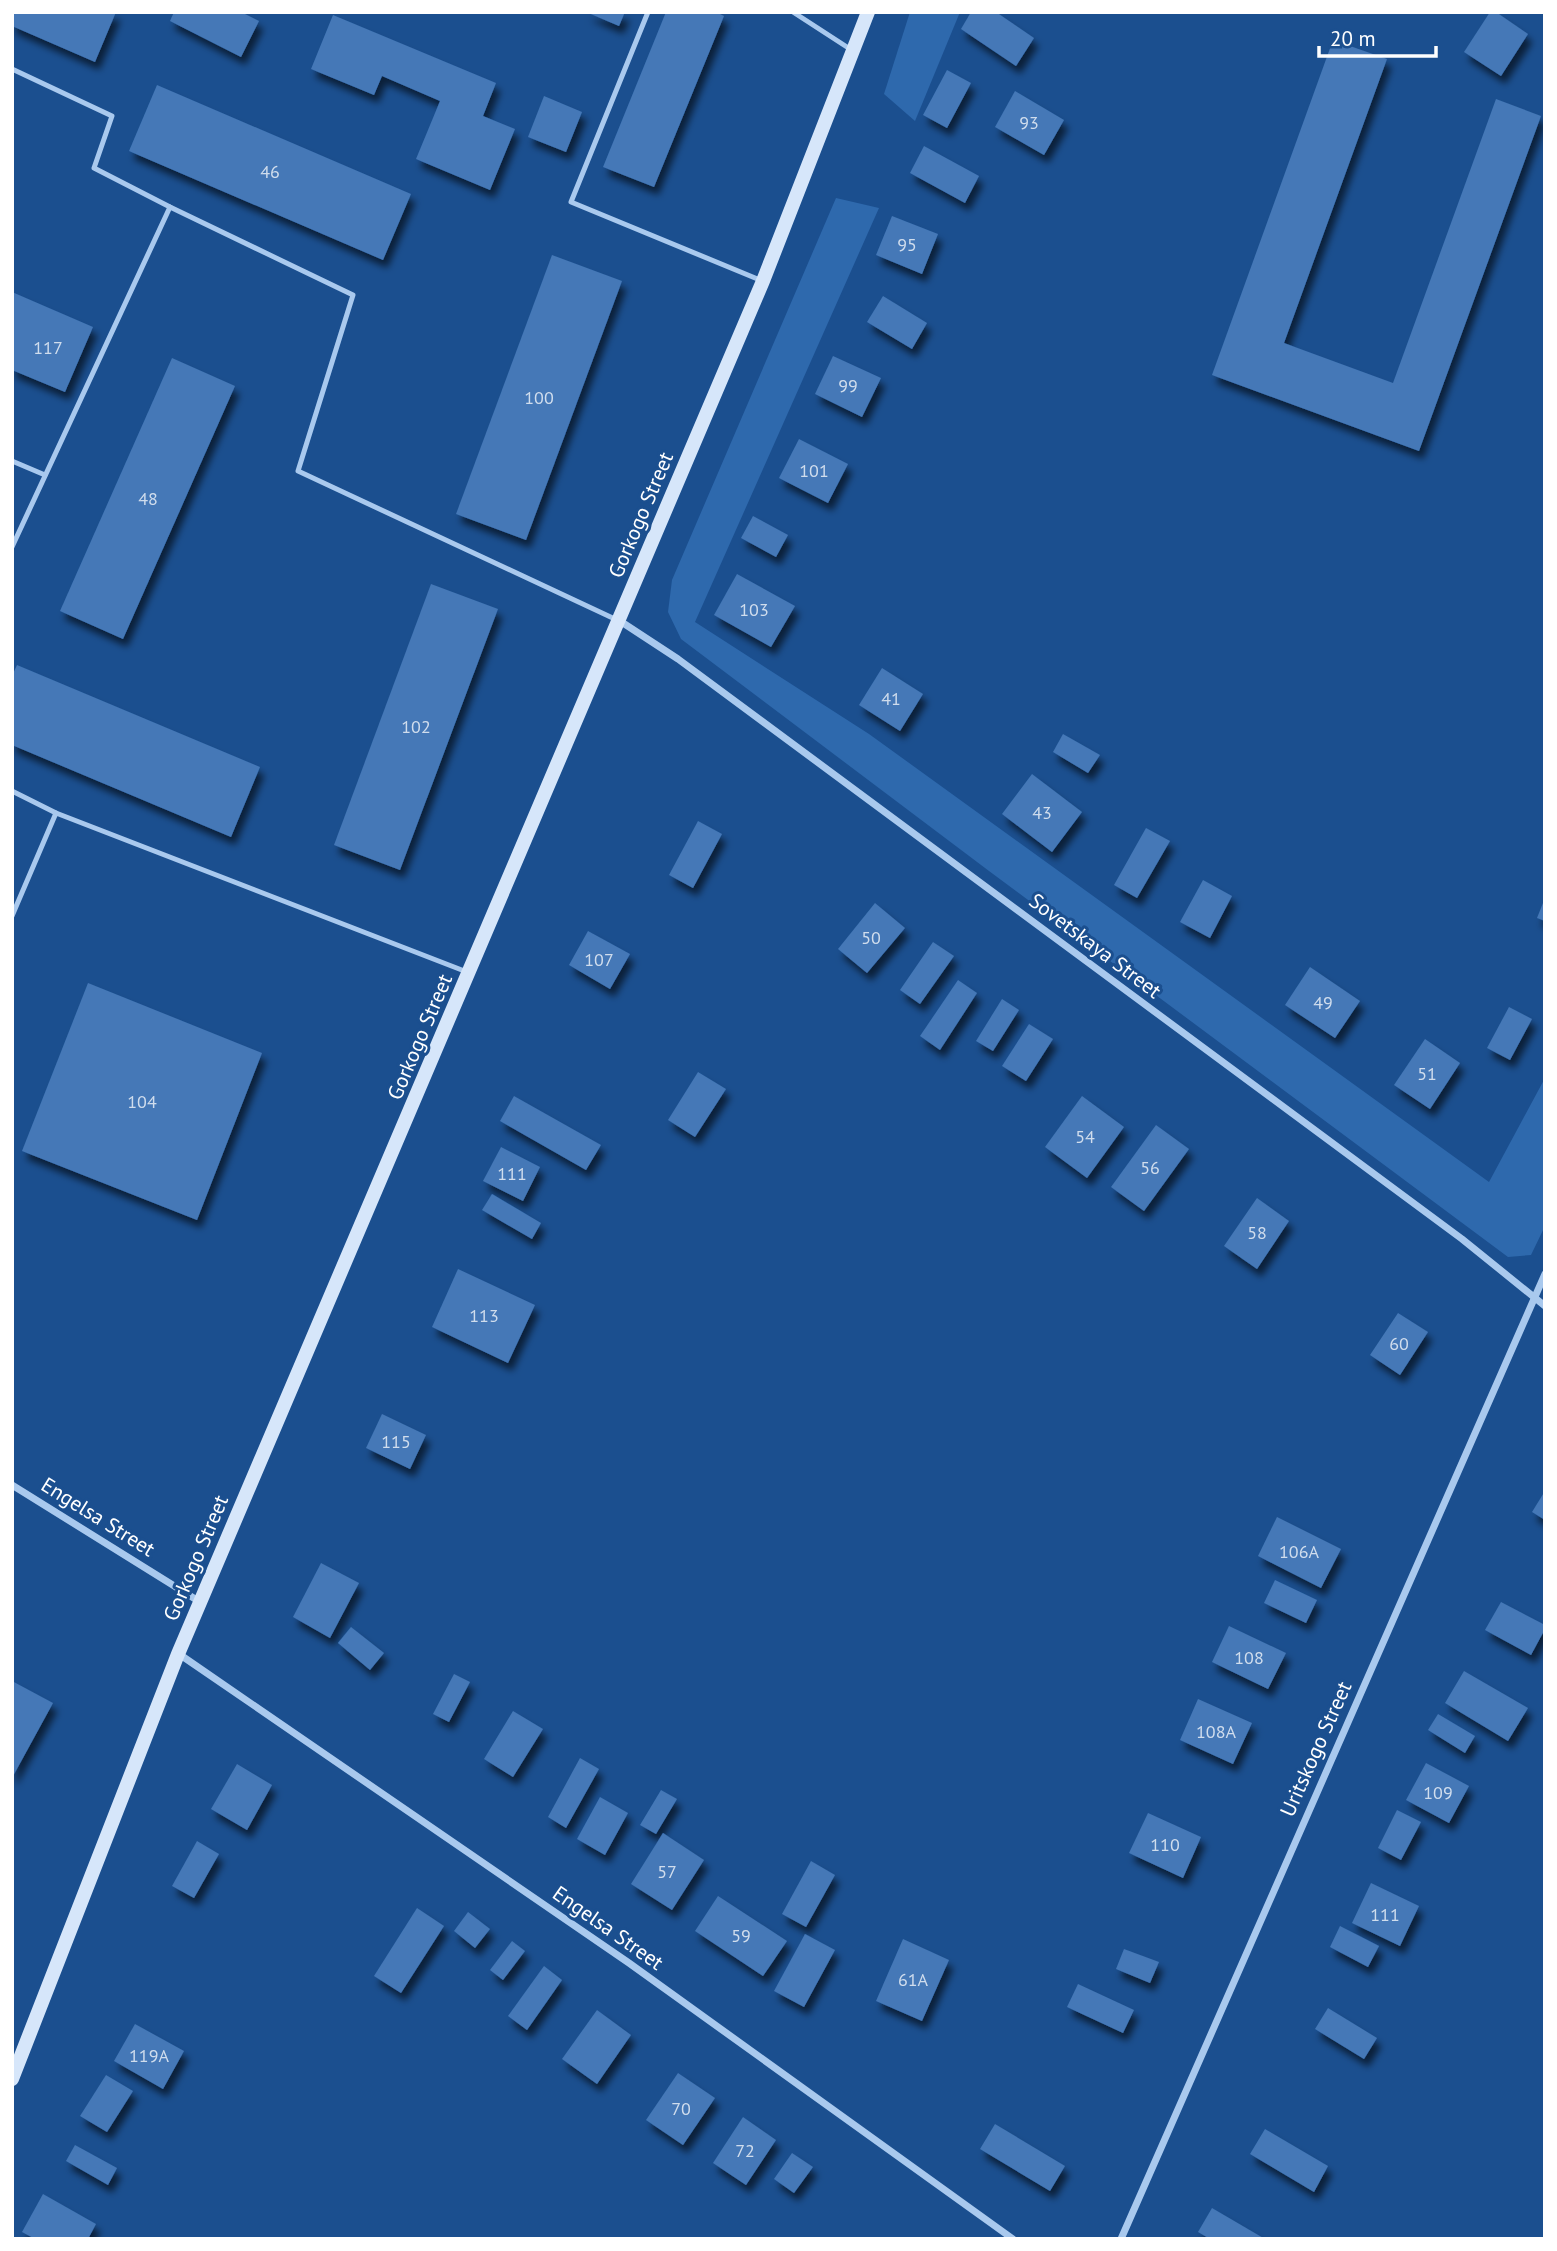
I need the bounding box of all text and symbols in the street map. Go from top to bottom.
scale bar [1319,14,1436,58]
text: 20 m [1330,25,1376,52]
house number: 93 [1019,111,1039,134]
house number: 46 [260,160,280,183]
house number: 95 [897,233,917,256]
house number: 117 [33,336,63,359]
house number: 99 [838,374,858,397]
house number: 100 [524,386,554,409]
street label: Gorkogo Street [602,448,679,582]
house number: 101 [799,459,829,482]
house number: 48 [138,487,158,510]
house number: 103 [739,598,769,621]
house number: 41 [881,687,901,710]
house number: 102 [401,715,431,738]
house number: 43 [1032,801,1052,824]
street label: Sovetskaya Street [1024,887,1167,1004]
house number: 50 [861,926,881,949]
house number: 107 [584,948,614,971]
street label: Gorkogo Street [381,970,458,1104]
house number: 49 [1313,991,1333,1014]
house number: 51 [1417,1062,1437,1085]
house number: 104 [127,1090,157,1113]
house number: 54 [1075,1125,1095,1148]
house number: 56 [1140,1156,1160,1179]
house number: 111 [497,1162,527,1185]
house number: 58 [1247,1221,1267,1244]
house number: 113 [469,1304,499,1327]
house number: 60 [1389,1332,1409,1355]
house number: 115 [381,1430,411,1453]
street label: Engelsa Street [36,1471,160,1562]
street label: Gorkogo Street [157,1491,234,1625]
house number: 106А [1279,1540,1319,1563]
house number: 108 [1234,1646,1264,1669]
street label: Uritskogo Street [1274,1677,1357,1821]
house number: 108А [1196,1720,1236,1743]
house number: 109 [1423,1781,1453,1804]
house number: 110 [1150,1833,1180,1856]
house number: 57 [657,1860,677,1883]
street label: Engelsa Street [548,1879,669,1976]
house number: 111 [1370,1903,1400,1926]
house number: 59 [731,1924,751,1947]
house number: 61А [898,1968,929,1991]
house number: 119А [129,2044,169,2067]
house number: 70 [671,2097,691,2120]
house number: 72 [735,2139,755,2162]

